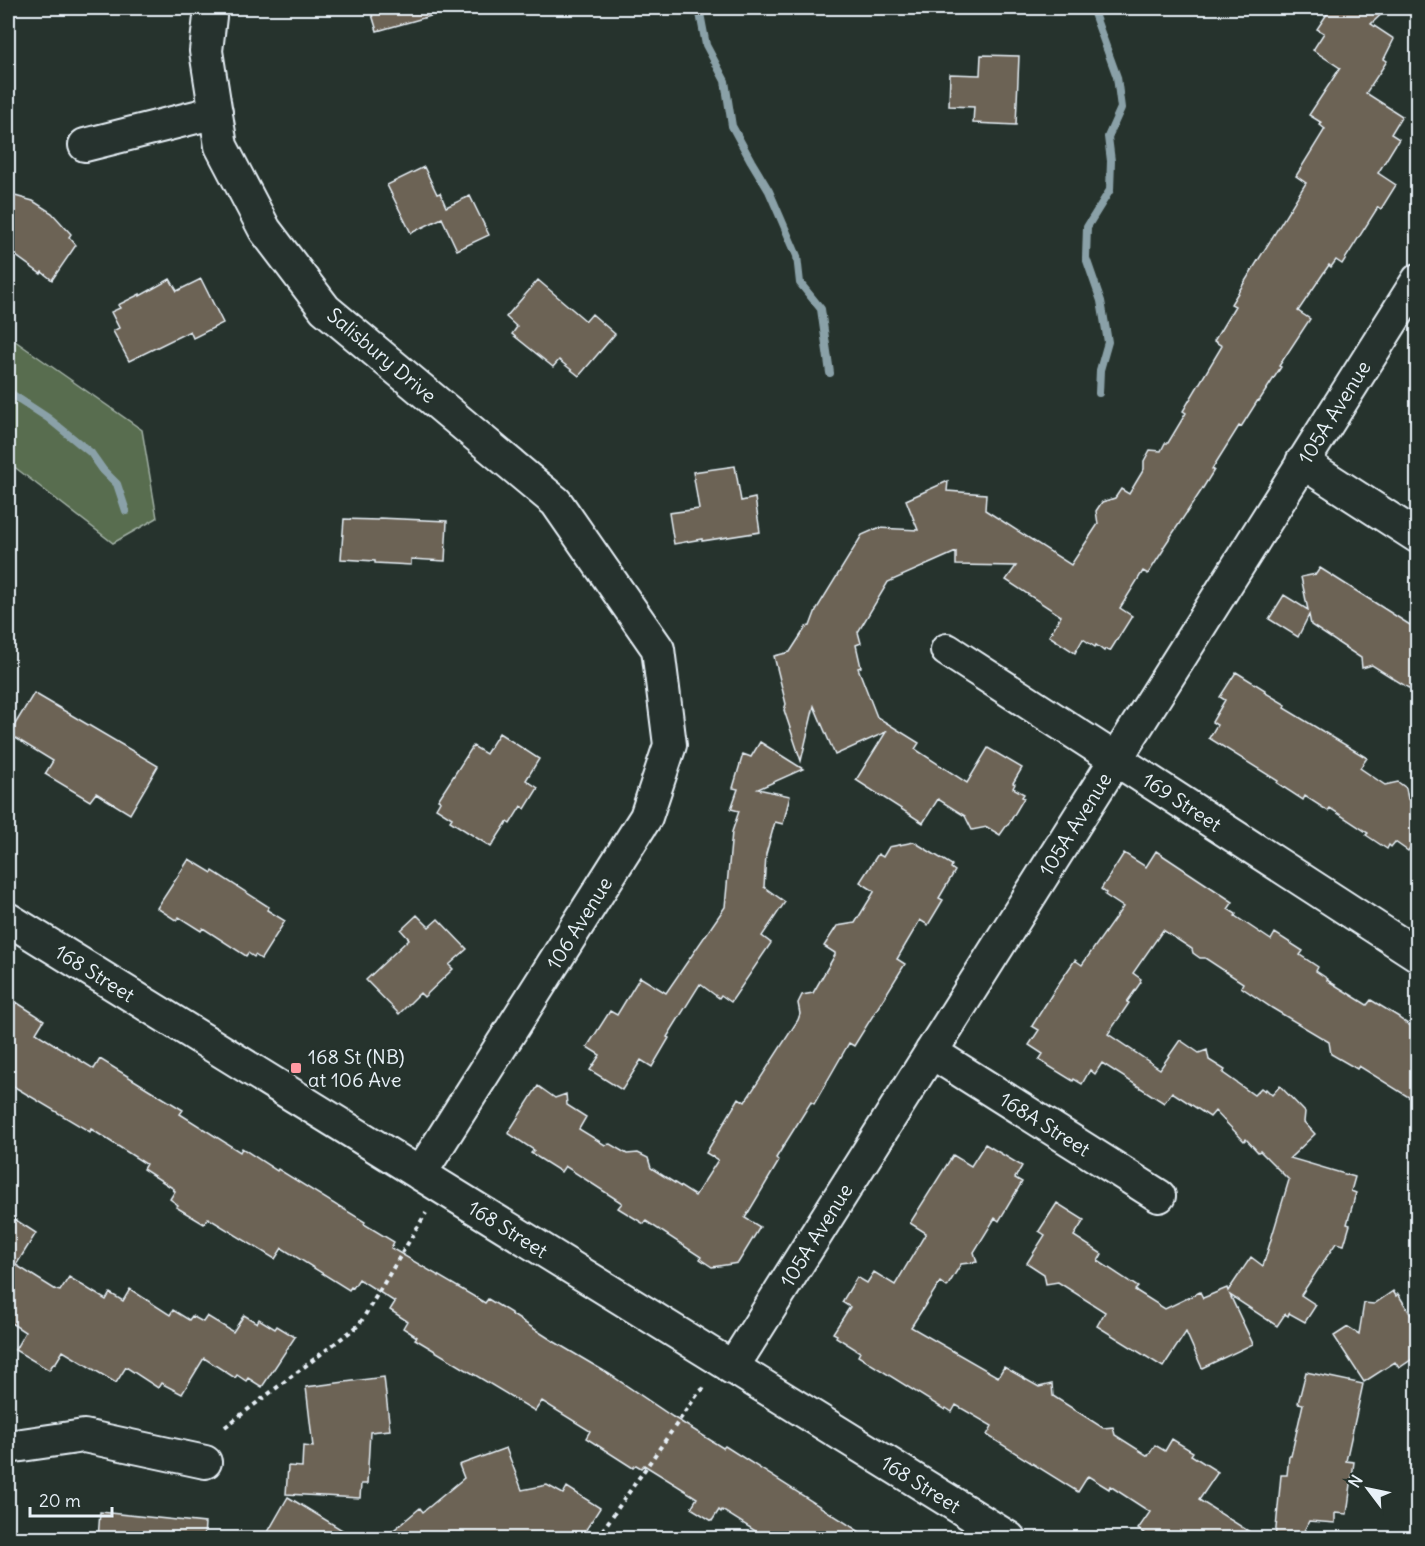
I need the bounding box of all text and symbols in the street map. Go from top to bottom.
street label: Salisbury Drive [322,302,442,408]
street label: 105A Avenue [1292,356,1376,468]
street label: 169 Street [1138,767,1226,837]
street label: 105A Avenue [1033,768,1117,880]
street label: 106 Avenue [541,872,617,974]
street label: 168 Street [51,939,140,1007]
place label: 168 St (NB) at 106 Ave [308,1044,405,1092]
marker: 168 St (NB) at 106 Ave [289,1061,303,1075]
street label: 168A Street [995,1086,1095,1162]
street label: 105A Avenue [774,1179,858,1291]
street label: 168 Street [464,1195,553,1263]
street label: 168 Street [877,1450,966,1518]
north arrow [1338,1459,1398,1519]
text: N [1344,1471,1367,1491]
scale bar [30,1480,112,1518]
text: 20 m [39,1489,81,1512]

